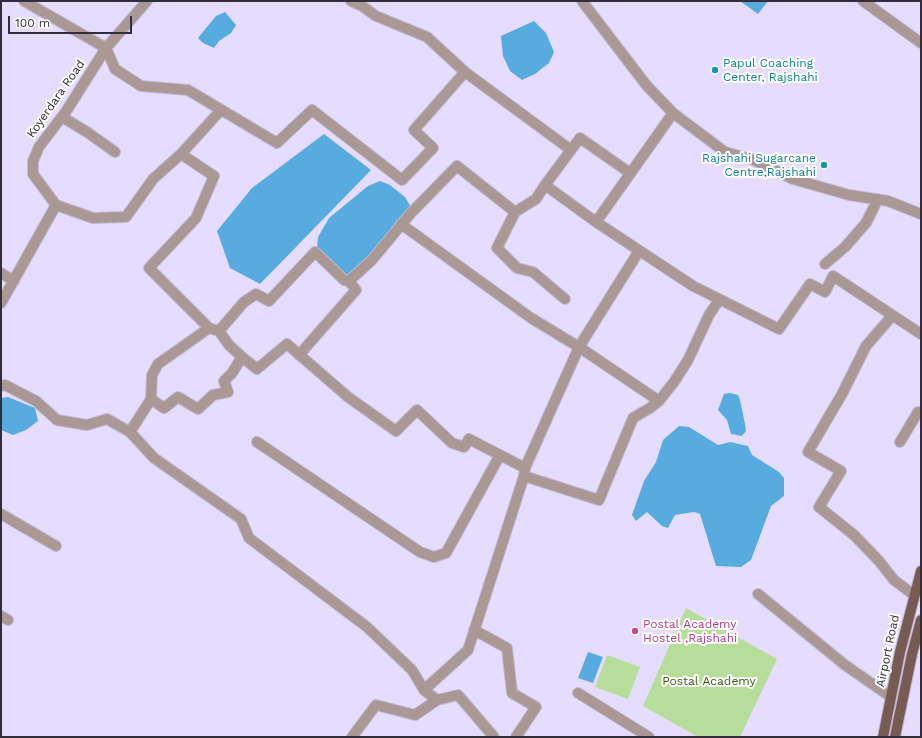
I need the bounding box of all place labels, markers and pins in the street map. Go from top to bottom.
place label: Papul Coaching Center, Rajshahi [723,56,818,84]
marker: Papul Coaching Center, Rajshahi [710,65,720,75]
place label: Rajshahi Sugarcane Centre,Rajshahi [702,151,816,179]
marker: Rajshahi Sugarcane Centre,Rajshahi [819,160,829,170]
place label: Postal Academy Hostel ,Rajshahi [643,617,737,645]
marker: Postal Academy Hostel ,Rajshahi [630,626,640,636]

